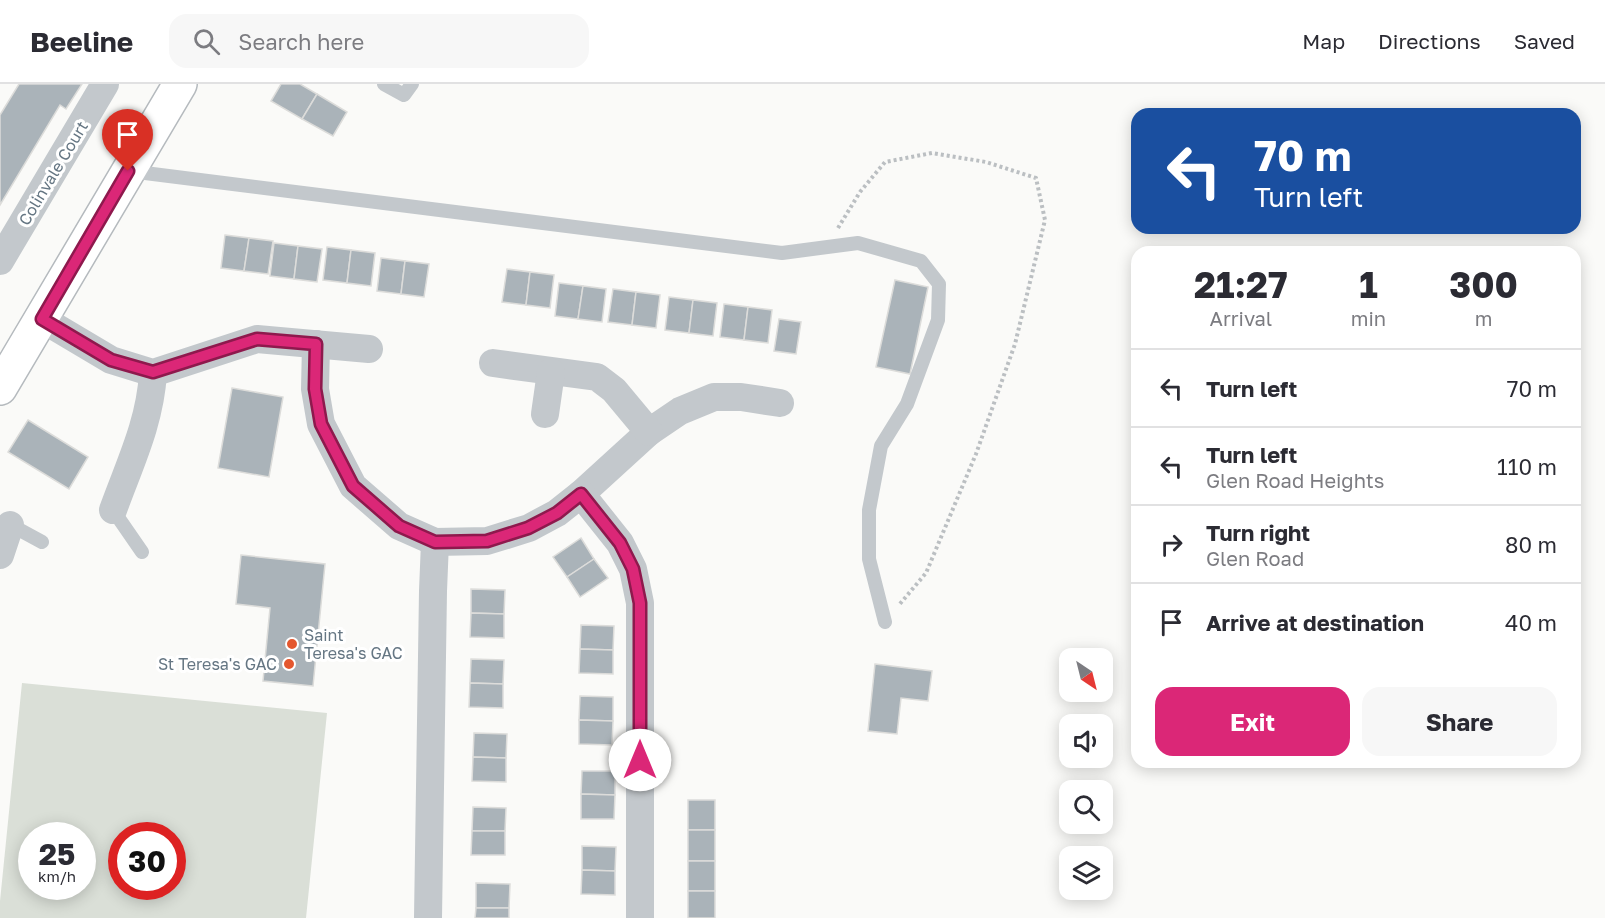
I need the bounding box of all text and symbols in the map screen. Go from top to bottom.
search box [169,14,589,68]
text: Beeline [30,25,133,58]
icon: search [190,25,223,58]
text: Search here [238,28,364,55]
text: Map [1302,28,1345,54]
text: Directions [1378,28,1481,54]
text: Saved [1514,28,1575,54]
pin [102,109,153,171]
street label: Colinvale Court [14,117,92,229]
icon: arrive [111,118,144,151]
text: 70 m [1254,130,1351,180]
icon: left [1155,132,1233,210]
text: Turn left [1254,181,1363,213]
text: 21:27 [1194,263,1288,306]
text: 1 [1359,263,1378,306]
text: 300 [1449,263,1518,306]
text: Arrival [1210,306,1272,330]
text: min [1351,306,1386,330]
text: m [1475,306,1492,330]
icon: left [1155,372,1188,405]
text: Turn left [1206,375,1297,402]
text: 70 m [1507,375,1557,402]
text: Turn left [1206,441,1297,468]
icon: left [1155,450,1188,483]
text: 110 m [1497,453,1557,480]
text: Glen Road Heights [1206,468,1384,492]
text: Turn right [1206,519,1310,546]
icon: right [1155,528,1188,561]
text: 80 m [1505,531,1557,558]
text: Glen Road [1206,546,1304,570]
icon: arrive [1155,606,1188,639]
text: Arrive at destination [1206,609,1424,636]
text: 40 m [1505,609,1557,636]
place label: Saint Teresa's GAC [304,625,403,663]
marker: Saint Teresa's GAC [285,637,299,651]
north arrow [1059,648,1113,702]
map controls [1059,648,1113,900]
place label: St Teresa's GAC [158,654,277,674]
marker: St Teresa's GAC [282,657,296,671]
button: Exit [1155,687,1350,756]
button: Share [1362,687,1557,756]
button: sound [1059,714,1113,768]
position arrow [608,728,672,792]
button: search [1059,780,1113,834]
speed limit sign: 30 [108,822,186,900]
text: 25 [39,836,75,872]
button: layers [1059,846,1113,900]
text: km/h [38,867,76,885]

